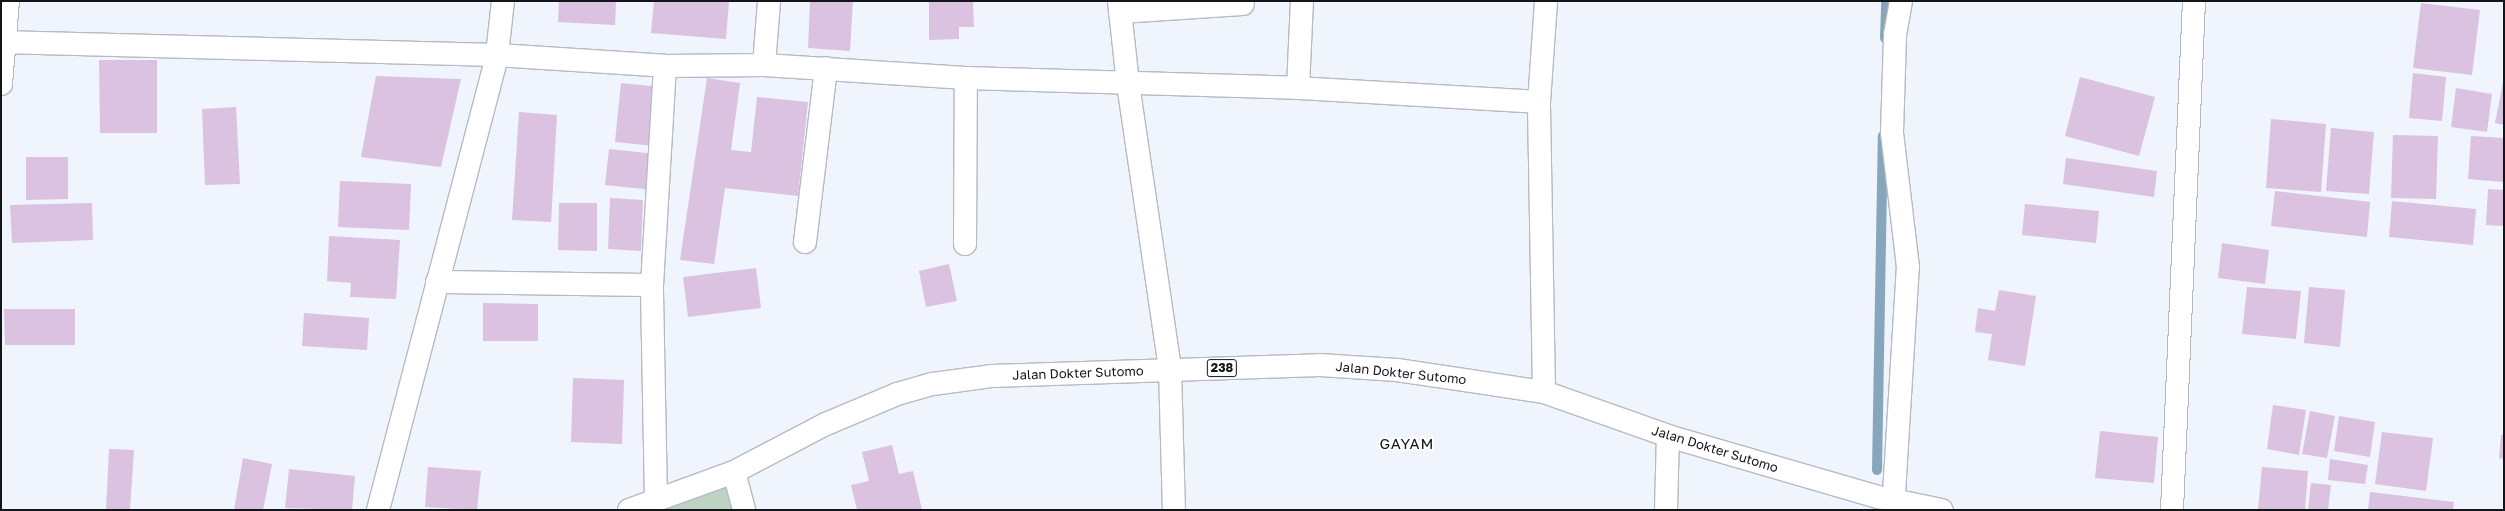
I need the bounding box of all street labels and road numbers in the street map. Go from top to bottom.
road number: 238 [1206,358,1238,378]
street label: Jalan Dokter Sutomo [1335,358,1467,388]
street label: Jalan Dokter Sutomo [1012,363,1144,383]
street label: Jalan Dokter Sutomo [1650,422,1780,476]

